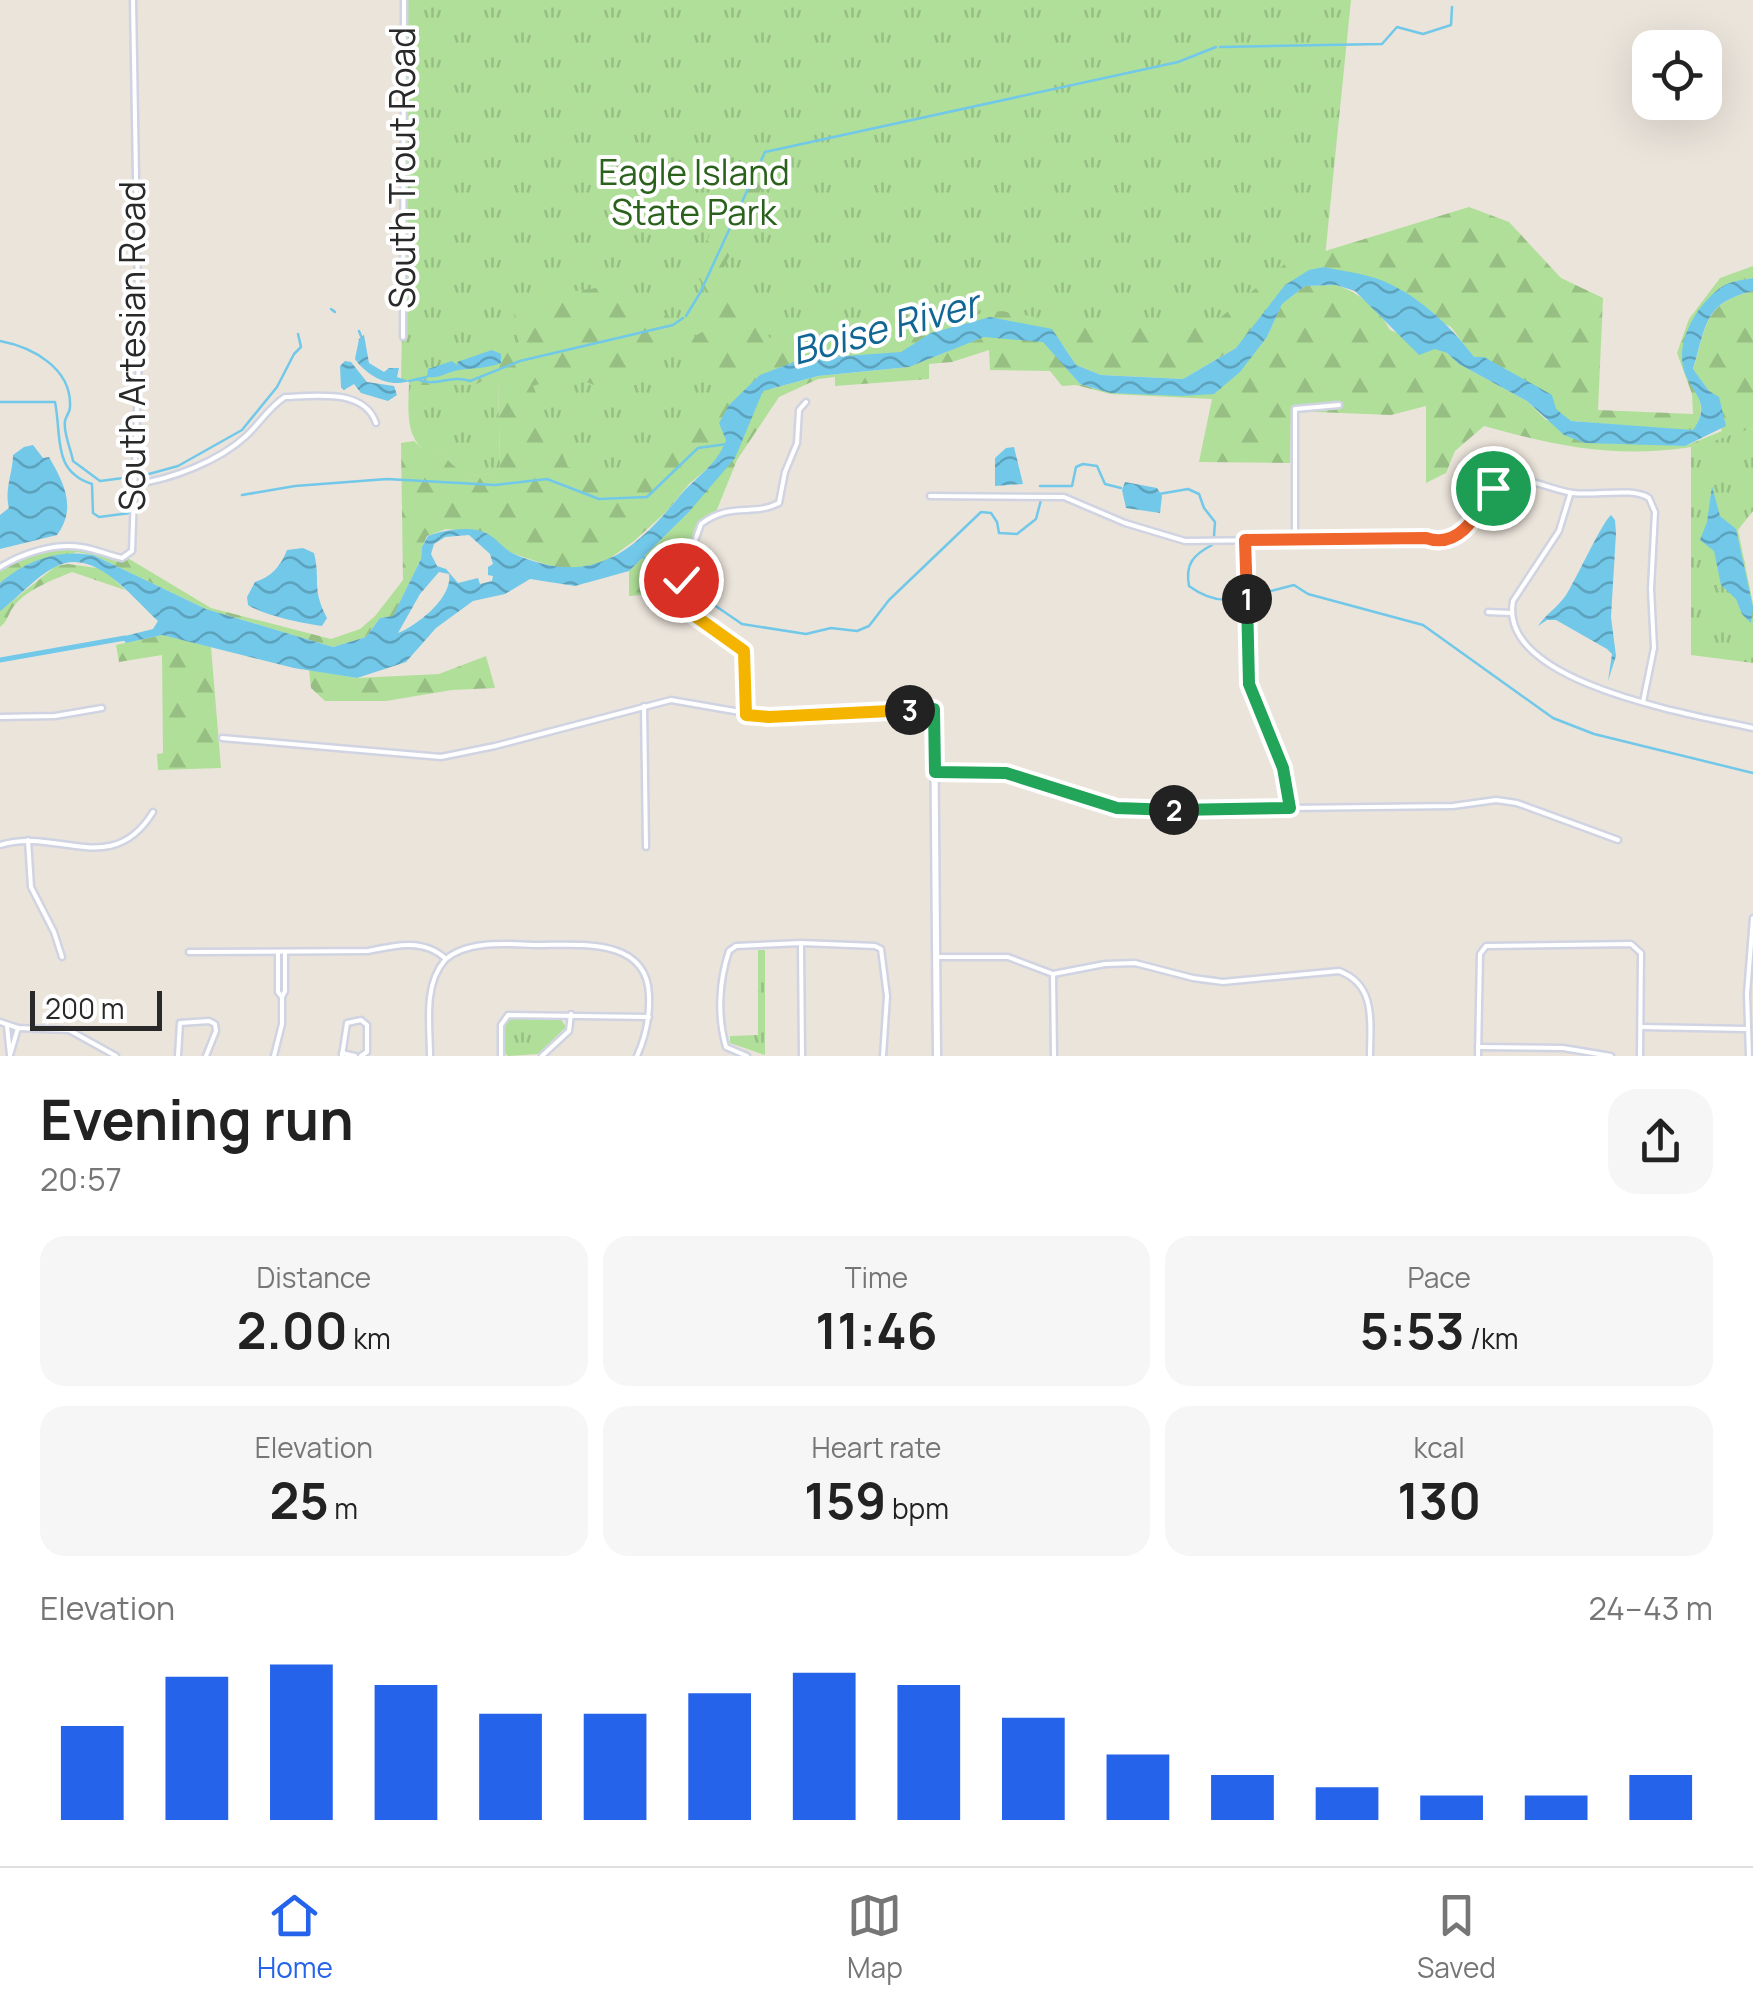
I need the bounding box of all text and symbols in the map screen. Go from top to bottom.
street label: South Trout Road [378,27,426,309]
map controls [1632,30,1722,120]
button: locate [1632,30,1722,120]
park label: Eagle Island State Park [598,148,790,236]
street label: South Artesian Road [108,181,156,511]
water label: Boise River [785,275,988,376]
pin [1451,446,1536,531]
icon: arrive [1466,461,1521,516]
pin [639,538,724,623]
icon: check [654,553,709,608]
pin: 1 [1222,574,1272,624]
text: 1 [1241,580,1253,618]
pin: 3 [885,685,935,735]
text: 3 [902,691,918,729]
pin: 2 [1149,785,1199,835]
text: 2 [1166,791,1182,829]
scale bar [30,986,162,1030]
text: 200 m [45,989,124,1027]
text: Evening run [40,1081,354,1157]
button: share [1608,1089,1713,1194]
text: 20:57 [40,1157,122,1201]
text: Distance [256,1258,371,1296]
text: Time [845,1258,908,1296]
text: Pace [1408,1258,1471,1296]
text: 2.00 [237,1296,348,1364]
text: 11:46 [815,1296,938,1364]
text: 5:53 [1360,1296,1465,1364]
text: km [348,1319,391,1357]
text: /km [1465,1319,1519,1357]
text: Elevation [255,1428,373,1466]
text: Heart rate [812,1428,941,1466]
text: kcal [1414,1428,1465,1466]
text: 25 [270,1466,329,1534]
text: 159 [804,1466,886,1534]
text: 130 [1397,1466,1481,1534]
text: m [329,1489,358,1527]
text: bpm [886,1489,949,1527]
text: Elevation [40,1586,175,1630]
text: 24–43 m [1589,1586,1713,1630]
tab: Home [257,1888,333,1986]
tab: Map [847,1888,903,1986]
tab: Saved [1417,1888,1496,1986]

